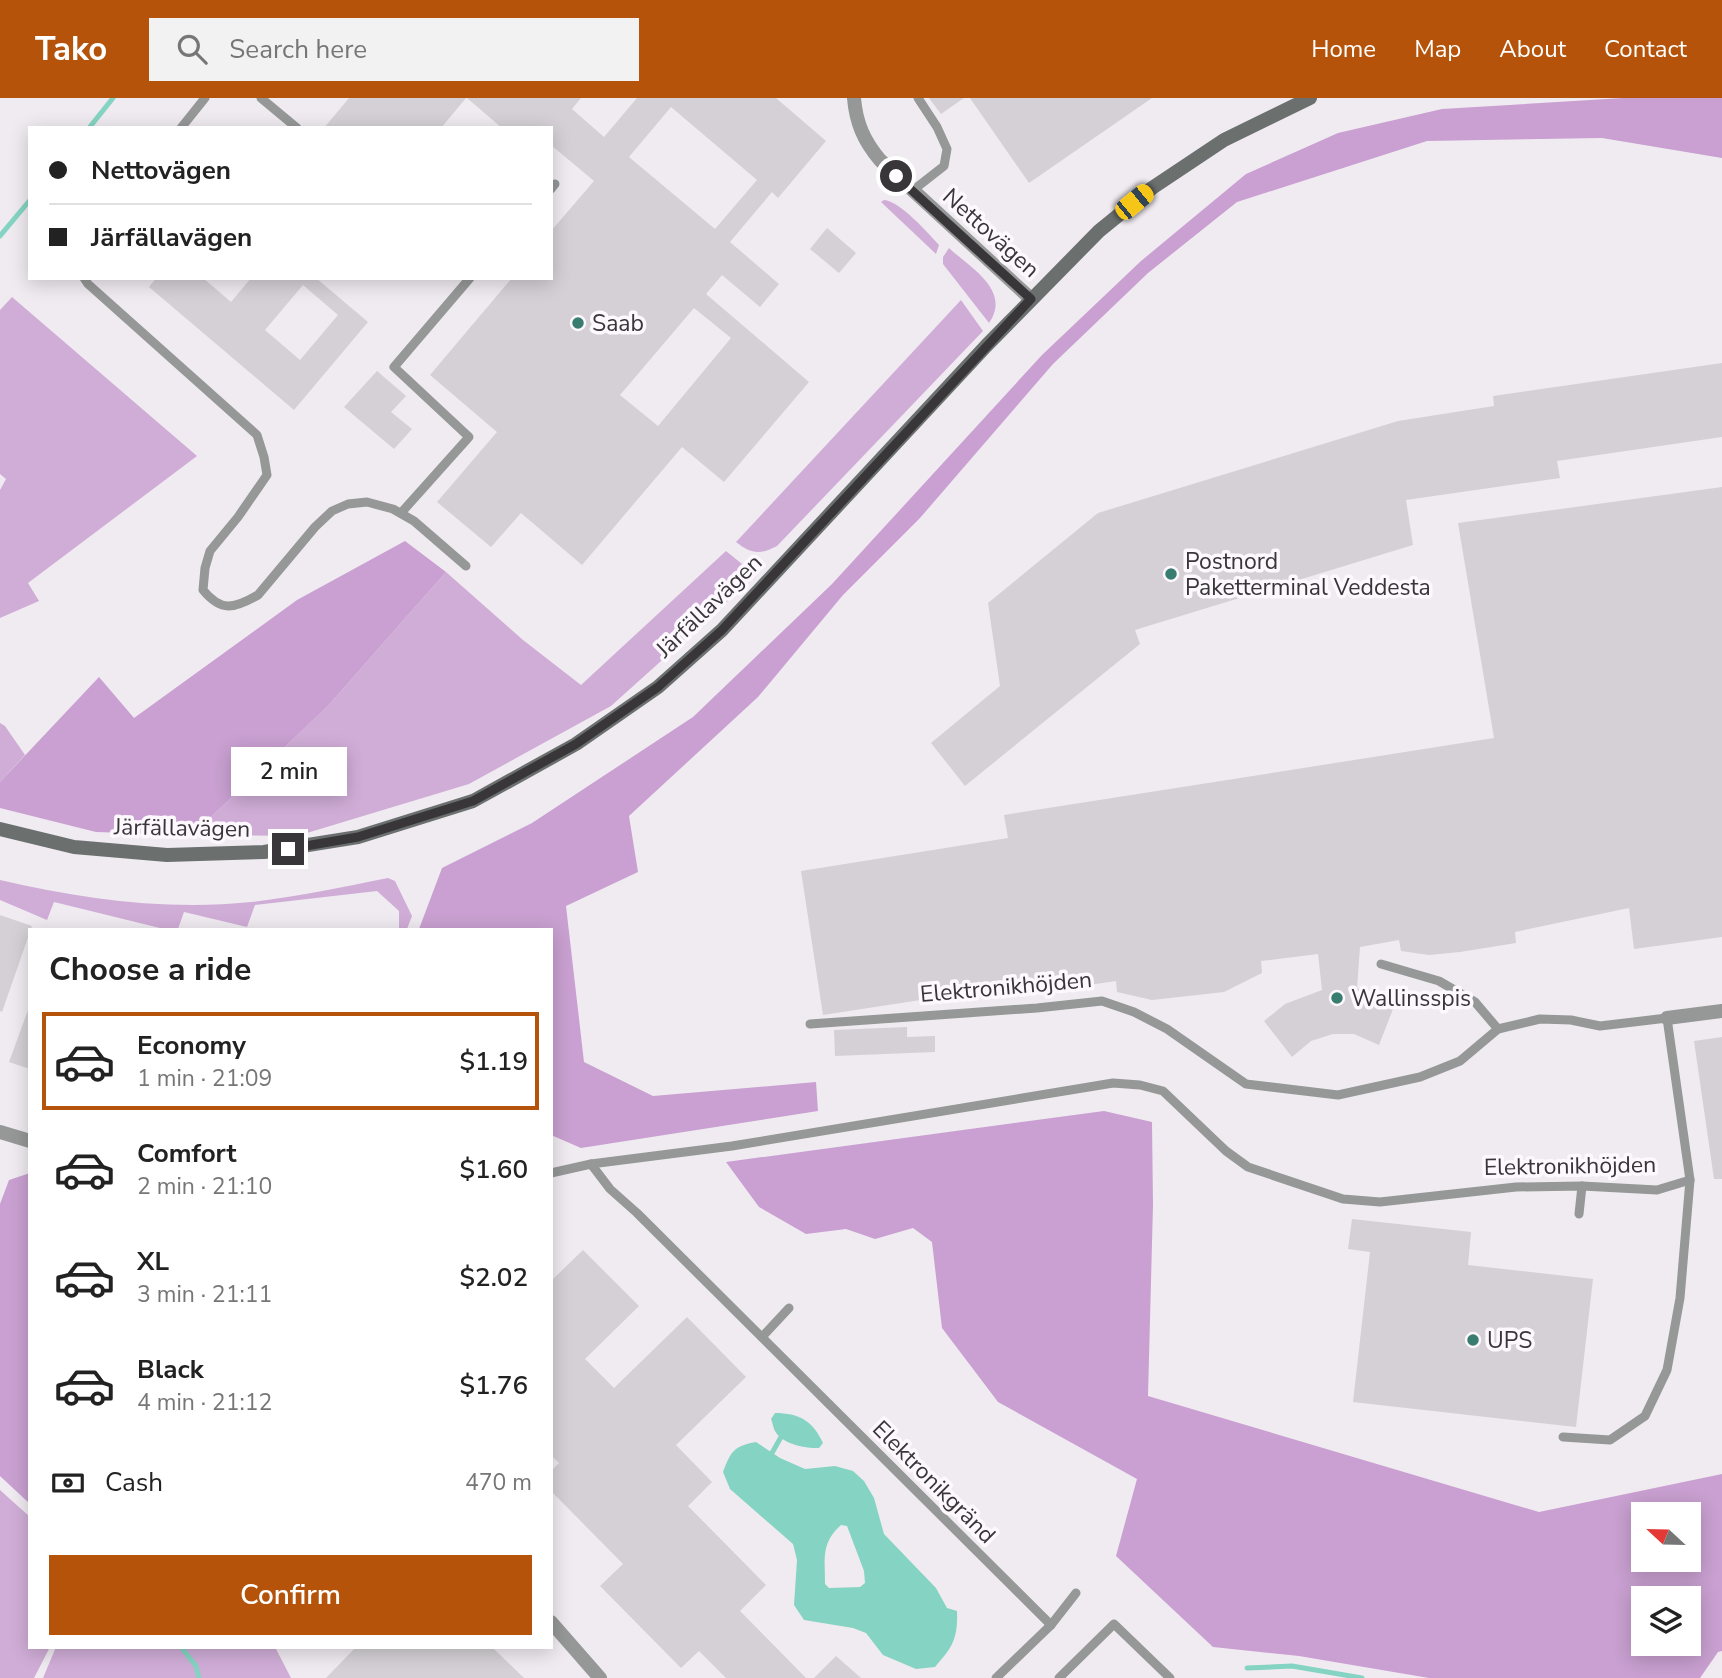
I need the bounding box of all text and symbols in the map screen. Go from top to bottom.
search box [149,18,639,81]
text: Tako [35,27,107,72]
icon: search [173,30,211,68]
text: Search here [229,32,367,67]
text: Home [1311,33,1376,65]
text: Map [1414,33,1461,65]
text: About [1499,33,1566,65]
text: Contact [1604,33,1687,65]
text: Nettovägen [91,153,231,188]
route start [880,160,912,192]
street label: Nettovägen [936,181,1046,285]
car [1112,181,1157,223]
text: Järfällavägen [91,220,252,255]
place label: Saab [592,308,644,339]
marker: Saab [570,315,586,331]
place label: Postnord Paketterminal Veddesta [1185,546,1431,603]
street label: Järfällavägen [648,547,769,665]
marker: Postnord Paketterminal Veddesta [1163,566,1179,582]
callout: 2 min [230,748,346,796]
text: 2 min [260,756,318,787]
street label: Järfällavägen [112,811,251,845]
route end [272,833,304,865]
text: Choose a ride [49,948,251,991]
street label: Elektronikhöjden [919,964,1093,1010]
place label: Wallinsspis [1351,983,1471,1014]
marker: Wallinsspis [1329,990,1345,1006]
text: Economy [137,1028,246,1063]
icon: car [53,1030,116,1093]
text: $1.19 [459,1044,528,1079]
text: 1 min · 21:09 [137,1063,272,1094]
text: Comfort [137,1136,237,1171]
icon: car [53,1138,116,1201]
street label: Elektronikhöjden [1484,1149,1656,1183]
text: $1.60 [459,1152,528,1187]
text: 2 min · 21:10 [137,1171,272,1202]
text: XL [137,1244,169,1279]
icon: car [53,1246,116,1309]
text: $2.02 [459,1260,528,1295]
text: 3 min · 21:11 [137,1279,272,1310]
place label: UPS [1487,1325,1532,1356]
marker: UPS [1465,1332,1481,1348]
text: Black [137,1352,204,1387]
icon: car [53,1354,116,1417]
text: $1.76 [459,1368,528,1403]
text: 4 min · 21:12 [137,1387,272,1418]
street label: Elektronikgränd [866,1414,1002,1550]
icon: cash [49,1464,87,1502]
text: Cash [105,1465,163,1500]
text: 470 m [465,1467,532,1498]
north arrow [1631,1502,1701,1572]
map controls [1631,1502,1701,1656]
button: Confirm [49,1555,532,1635]
button: layers [1631,1586,1701,1656]

